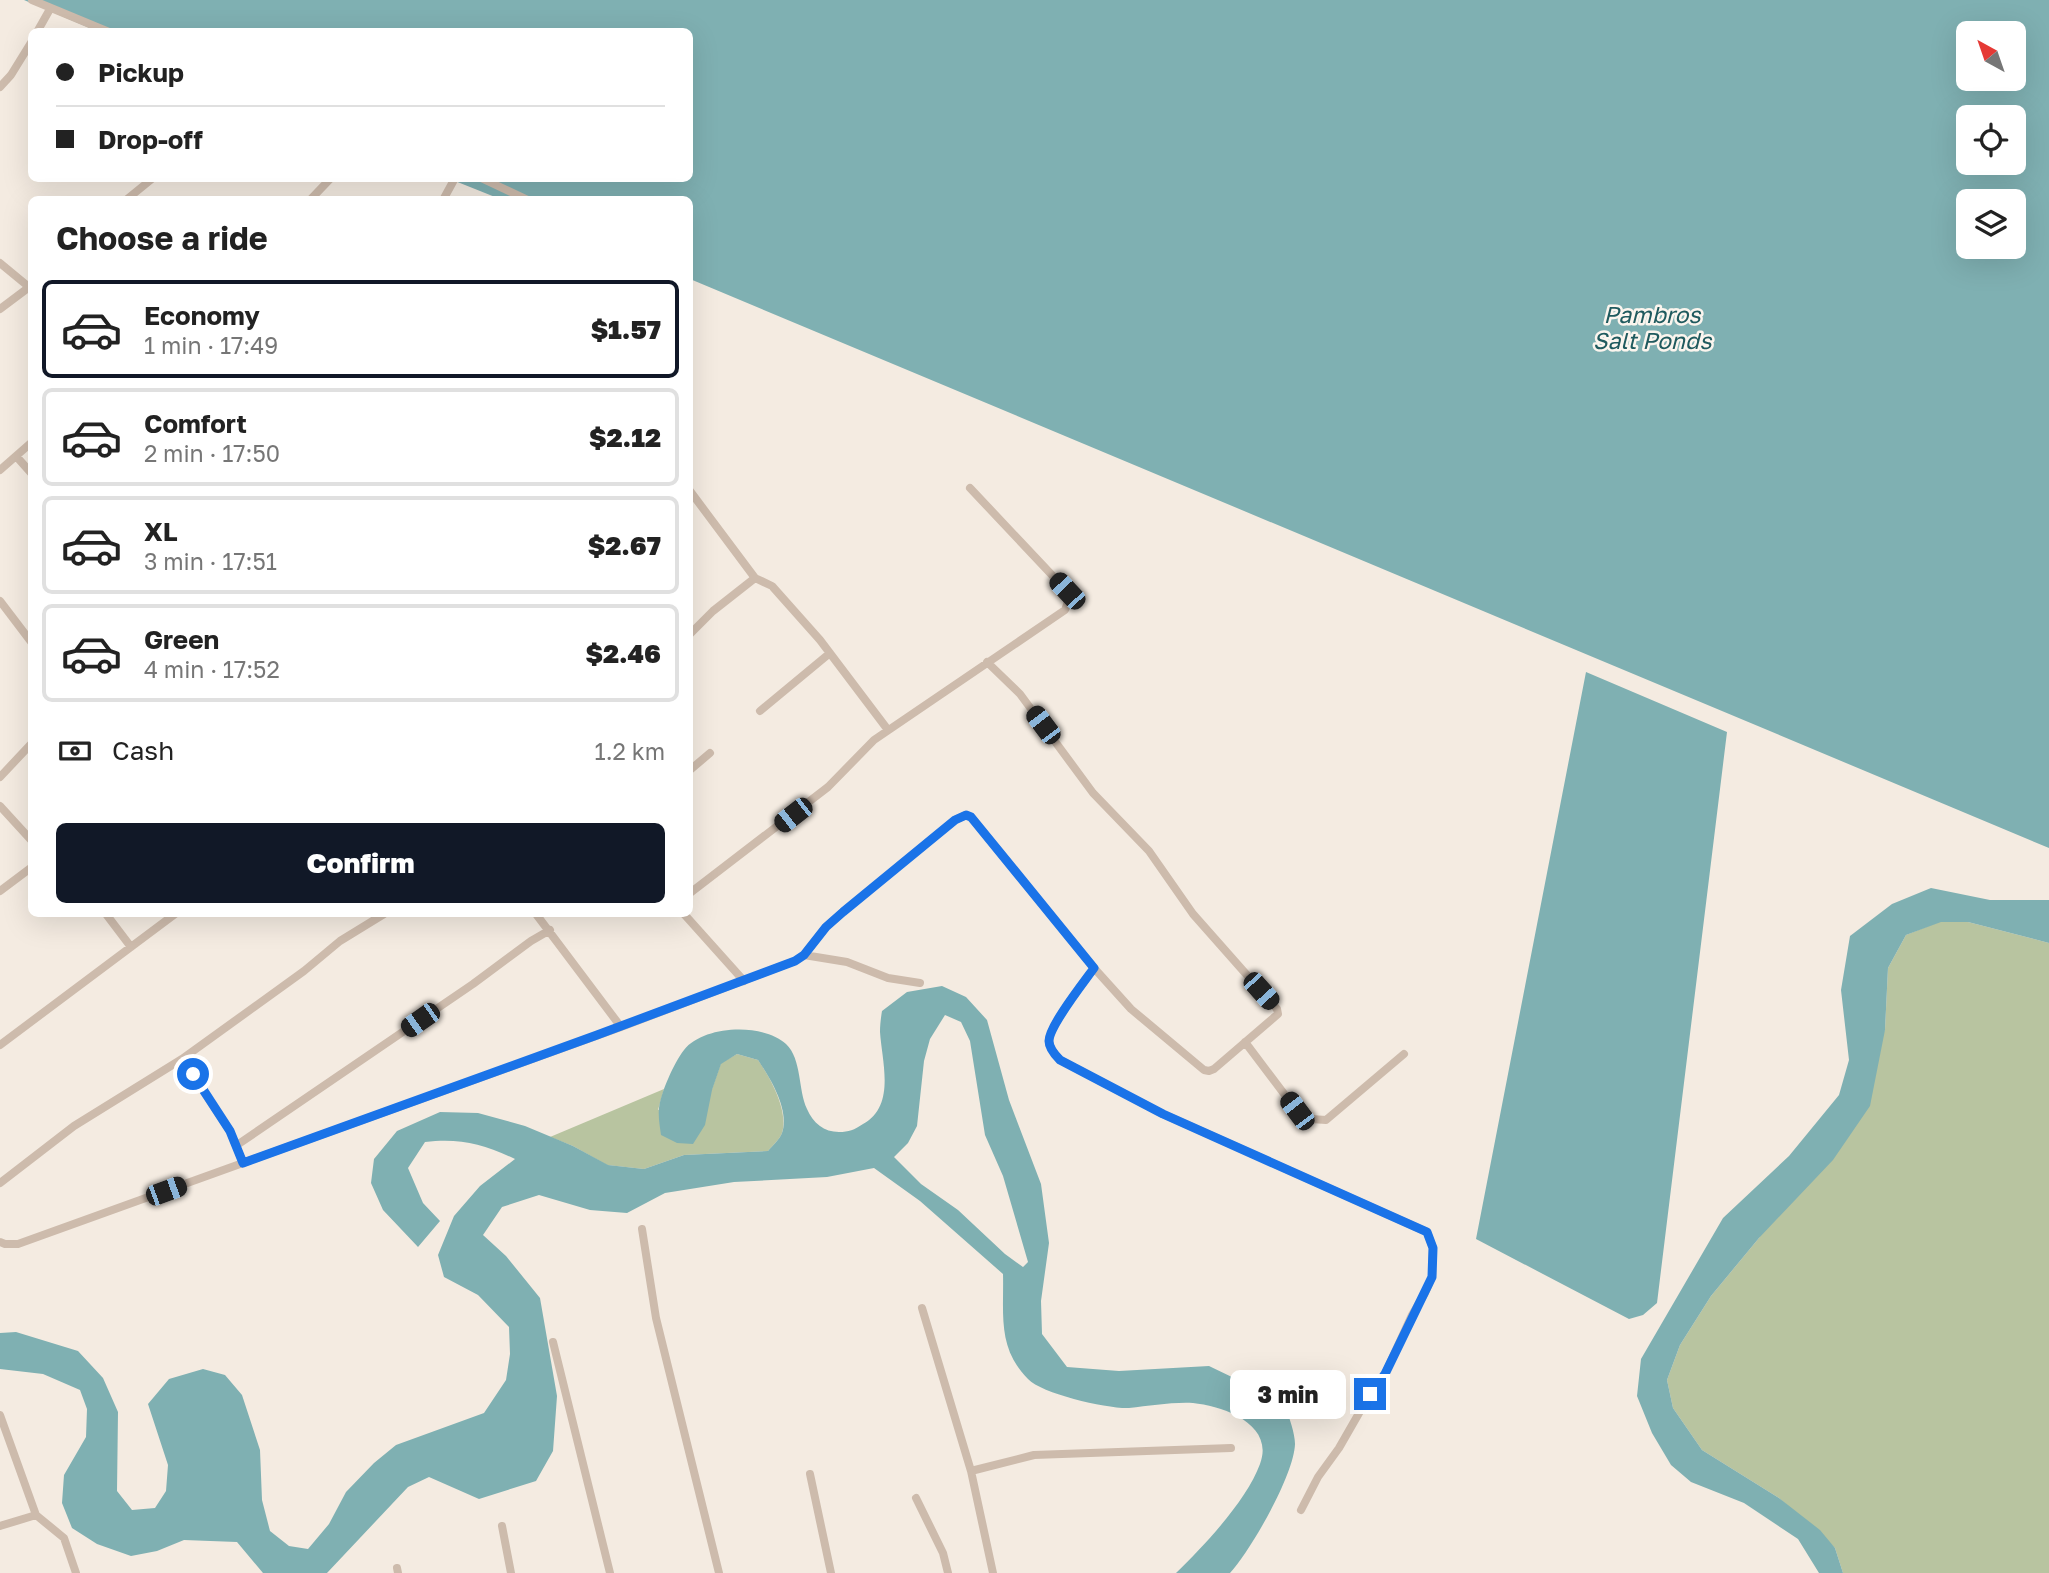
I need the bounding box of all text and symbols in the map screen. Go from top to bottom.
north arrow [1956,21,2026,91]
map controls [1956,21,2026,259]
text: Pickup [98,57,184,88]
button: locate [1956,105,2026,175]
text: Drop-off [98,124,203,155]
button: layers [1956,189,2026,259]
text: Choose a ride [56,219,268,257]
icon: car [60,298,123,361]
text: Economy [144,300,260,331]
water label: Pambros Salt Ponds [1593,300,1712,354]
text: $1.57 [591,314,661,345]
text: 1 min · 17:49 [144,331,278,359]
icon: car [60,406,123,469]
text: Comfort [144,408,247,439]
text: $2.12 [589,422,661,453]
text: 2 min · 17:50 [144,439,280,467]
icon: car [60,514,123,577]
text: XL [144,516,178,547]
text: $2.67 [588,530,661,561]
text: 3 min · 17:51 [144,547,277,575]
car [1045,568,1090,614]
icon: car [60,622,123,685]
text: Green [144,624,219,655]
text: $2.46 [585,638,661,669]
text: 4 min · 17:52 [144,655,280,683]
car [1022,702,1065,748]
icon: cash [56,732,94,770]
text: Cash [112,735,174,766]
text: 1.2 km [595,737,665,765]
car [770,794,817,836]
button: Confirm [56,823,665,903]
car [1240,968,1283,1014]
car [397,999,444,1041]
route start [177,1058,209,1090]
car [1276,1088,1319,1134]
car [143,1174,190,1208]
callout: 3 min [1230,1370,1346,1418]
route end [1354,1378,1386,1410]
text: 3 min [1258,1380,1318,1408]

